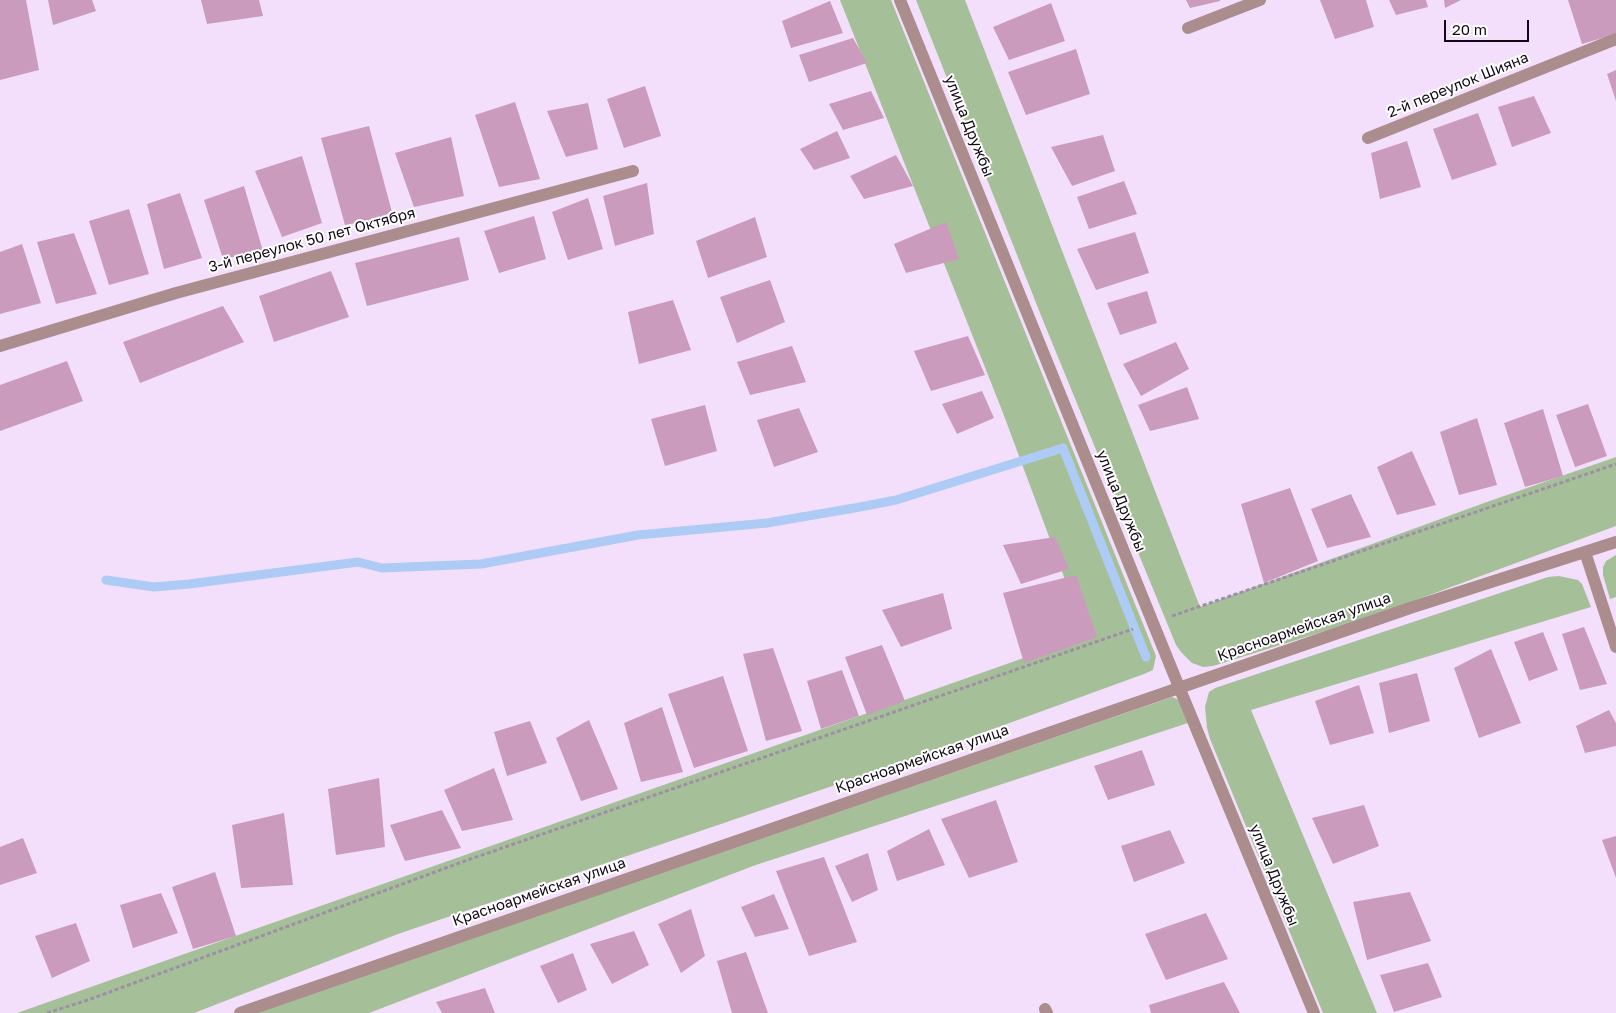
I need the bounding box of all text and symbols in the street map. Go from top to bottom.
scale bar [1446,10,1531,42]
text: 20 m [1452,20,1487,38]
street label: 2-й переулок Шияна [1385,48,1531,122]
street label: улица Дружбы [940,73,998,179]
street label: 3-й переулок 50 лет Октября [207,204,417,276]
street label: улица Дружбы [1092,448,1150,554]
street label: Красноармейская улица [1215,589,1393,665]
street label: Красноармейская улица [833,721,1011,797]
street label: улица Дружбы [1245,822,1303,928]
street label: Красноармейская улица [450,854,628,930]

